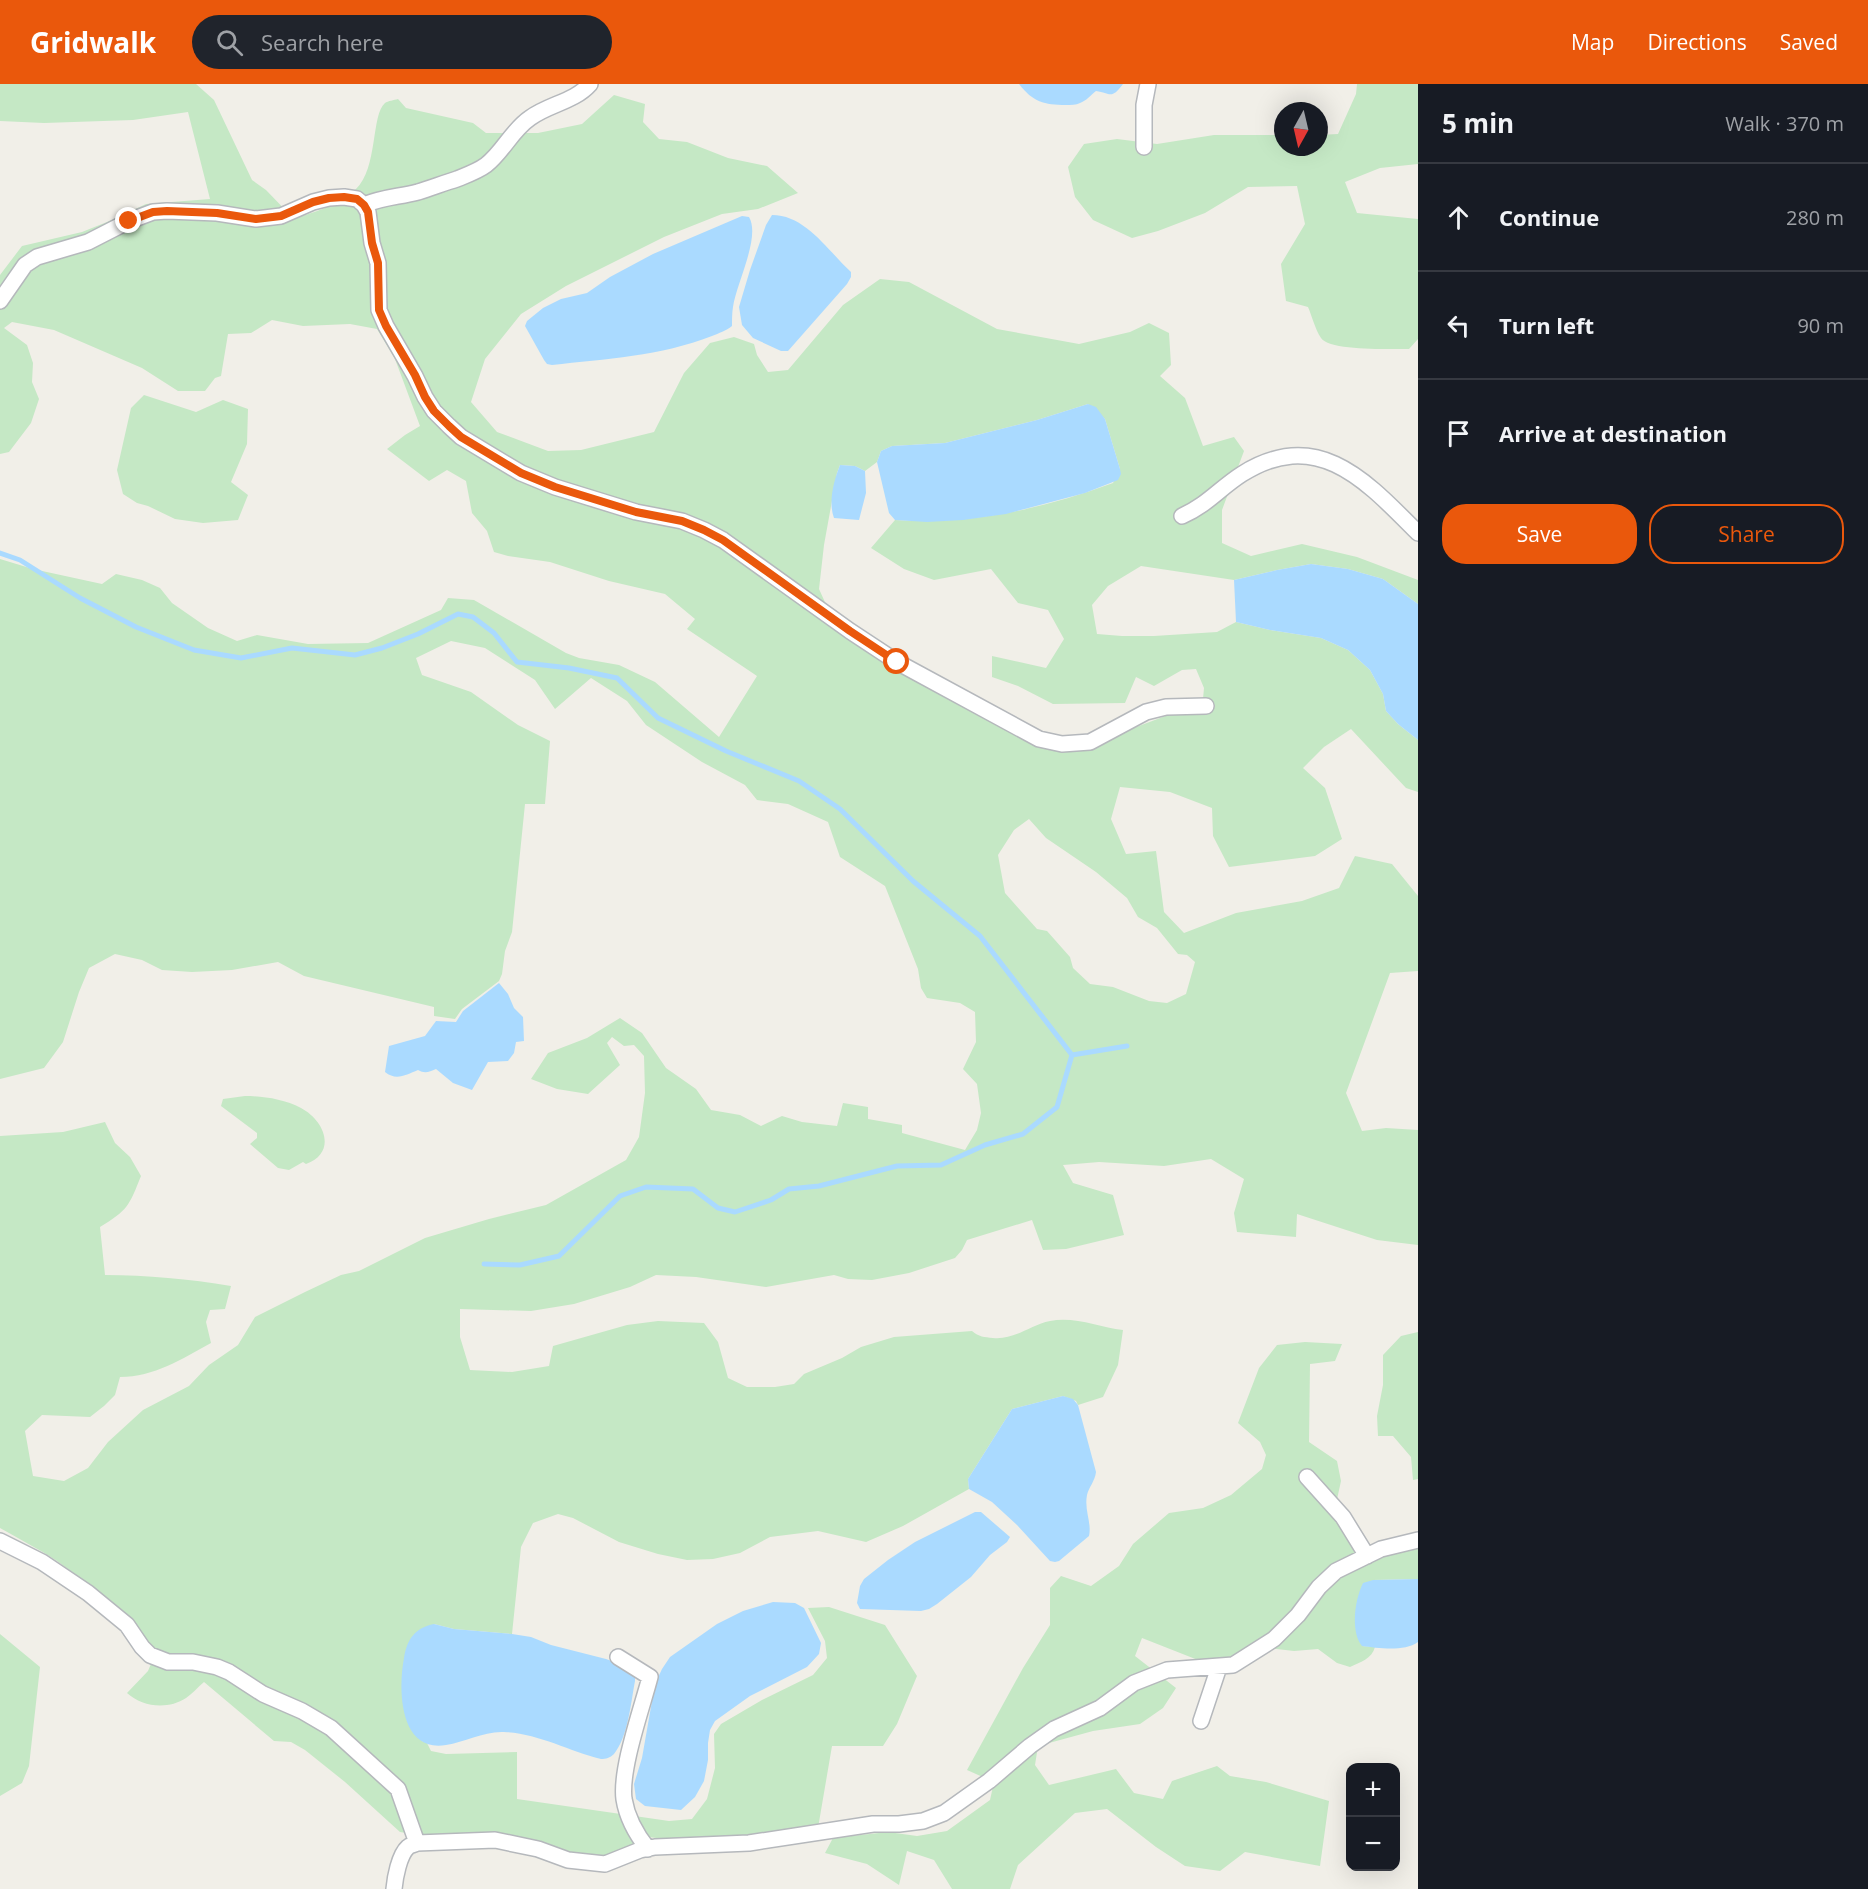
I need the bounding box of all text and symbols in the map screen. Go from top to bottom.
search box [192,15,612,69]
text: Gridwalk [30,23,156,61]
icon: search [213,26,246,59]
text: Search here [261,27,384,57]
text: Map [1571,28,1614,56]
text: Directions [1647,28,1747,56]
text: Saved [1780,28,1838,56]
north arrow [1274,102,1328,156]
text: 5 min [1442,105,1514,141]
text: Walk · 370 m [1725,110,1844,137]
icon: ahead [1442,201,1475,234]
text: Continue [1499,202,1599,232]
text: 280 m [1786,204,1844,231]
route end [115,207,141,233]
icon: left [1442,309,1475,342]
text: Turn left [1499,310,1594,340]
text: 90 m [1797,312,1844,339]
icon: arrive [1442,417,1475,450]
text: Arrive at destination [1499,418,1727,448]
button: Save [1442,504,1637,564]
button: Share [1649,504,1844,564]
route start [883,648,909,674]
map controls [1346,1763,1400,1871]
button: + [1346,1763,1400,1817]
button: − [1346,1817,1400,1871]

